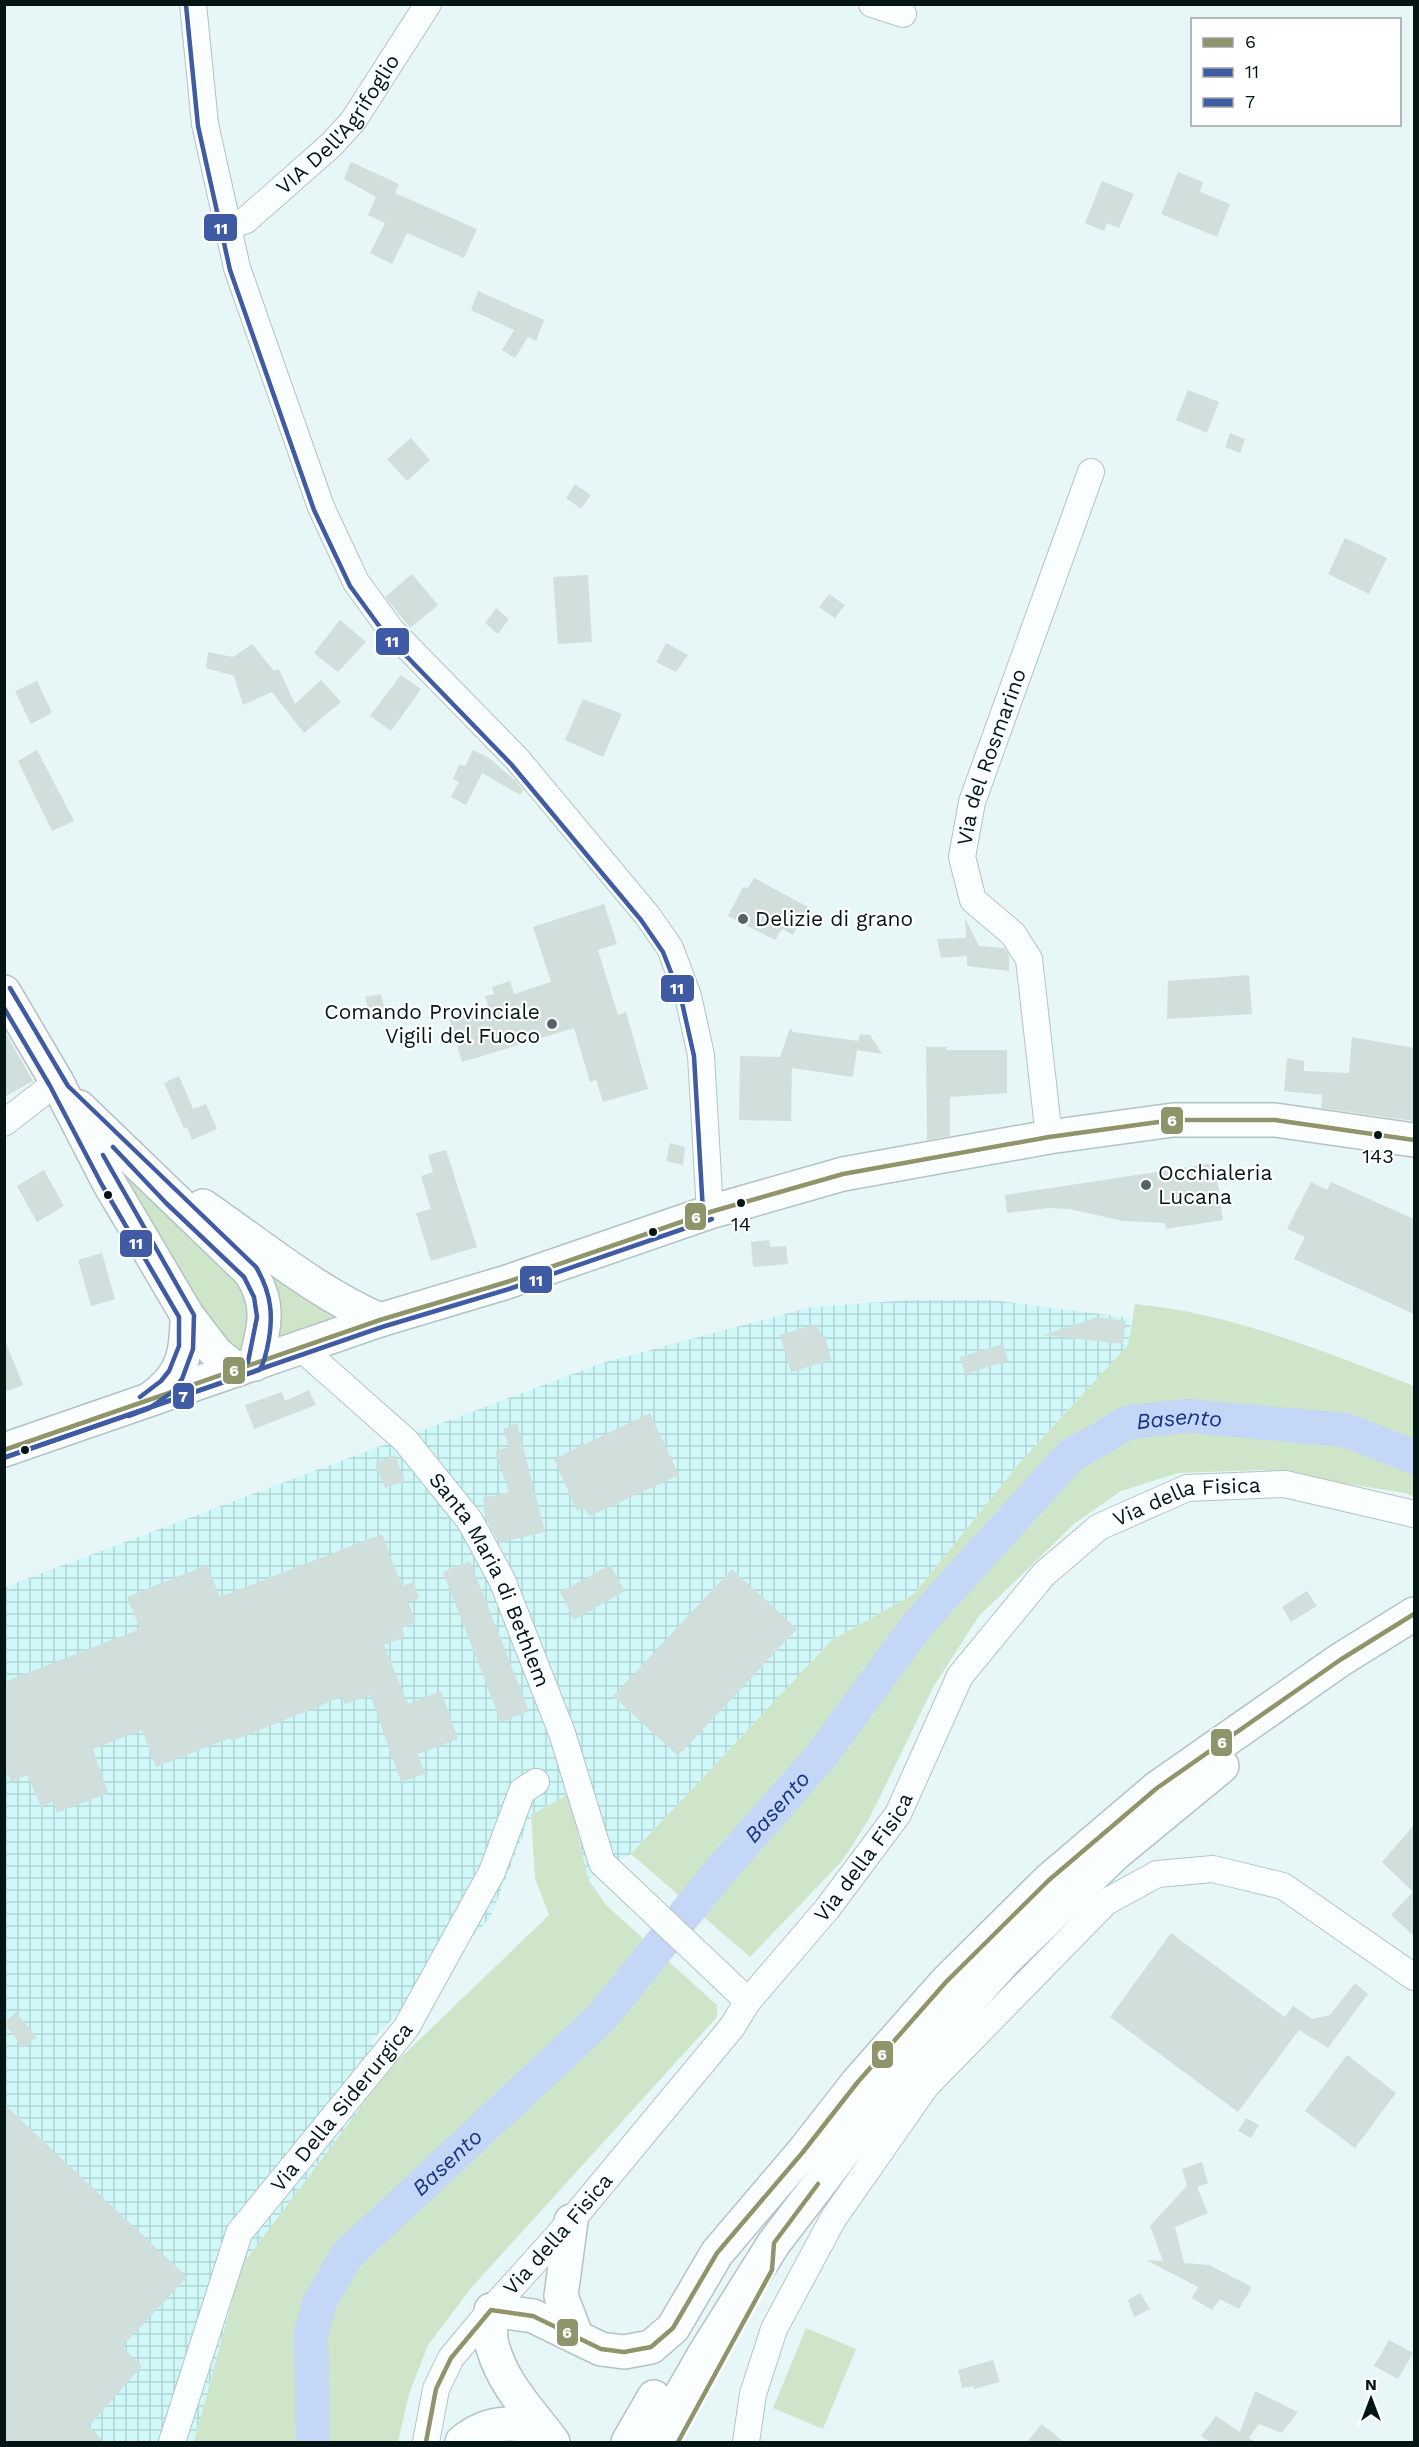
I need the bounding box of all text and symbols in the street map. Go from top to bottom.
legend [1191,18,1401,126]
text: 6 [1245,31,1256,52]
street label: VIA Dell'Agrifoglio [271,49,405,200]
text: 11 [1245,61,1259,82]
text: 7 [1245,91,1255,112]
line badge: 11 [203,213,238,242]
text: 11 [214,219,228,238]
line badge: 11 [375,627,410,656]
text: 11 [385,632,399,651]
street label: Via del Rosmarino [951,665,1031,847]
place label: Delizie di grano [755,906,913,931]
marker: Delizie di grano [736,912,750,926]
line badge: 11 [660,974,695,1003]
text: 11 [670,979,684,998]
place label: Comando Provinciale Vigili del Fuoco [324,999,540,1048]
marker: Comando Provinciale Vigili del Fuoco [545,1017,559,1031]
line badge: 6 [1160,1106,1184,1135]
text: 6 [1167,1111,1177,1130]
marker: 143 [1372,1129,1384,1141]
place label: 143 [1362,1144,1394,1168]
place label: Occhialeria Lucana [1158,1160,1272,1209]
marker: Occhialeria Lucana [1139,1178,1153,1192]
unlabelled marker [102,1189,114,1201]
marker: 14 [735,1197,747,1209]
line badge: 6 [684,1202,707,1231]
text: 6 [691,1208,701,1227]
place label: 14 [731,1212,751,1236]
unlabelled marker [647,1226,659,1238]
line badge: 11 [119,1229,153,1258]
text: 11 [129,1234,143,1253]
line badge: 11 [519,1265,553,1294]
text: 11 [529,1271,543,1290]
line badge: 6 [222,1356,246,1385]
text: 6 [229,1361,239,1380]
line badge: 7 [172,1382,195,1410]
text: 7 [178,1387,188,1406]
water label: Basento [1135,1404,1223,1434]
unlabelled marker [19,1444,31,1456]
street label: Santa Maria di Bethlem [424,1467,556,1691]
street label: Via della Fisica [1109,1472,1261,1531]
line badge: 6 [1210,1728,1233,1757]
text: 6 [1217,1733,1227,1752]
water label: Basento [739,1766,815,1847]
street label: Via della Fisica [809,1789,918,1927]
street label: Via Della Siderurgica [265,2017,418,2196]
line badge: 6 [871,2040,894,2069]
text: 6 [877,2045,887,2064]
water label: Basento [407,2124,487,2201]
street label: Via della Fisica [498,2168,617,2300]
line badge: 6 [556,2318,579,2347]
text: 6 [562,2323,572,2342]
north arrow [1341,2369,1401,2429]
text: N [1365,2375,1377,2394]

